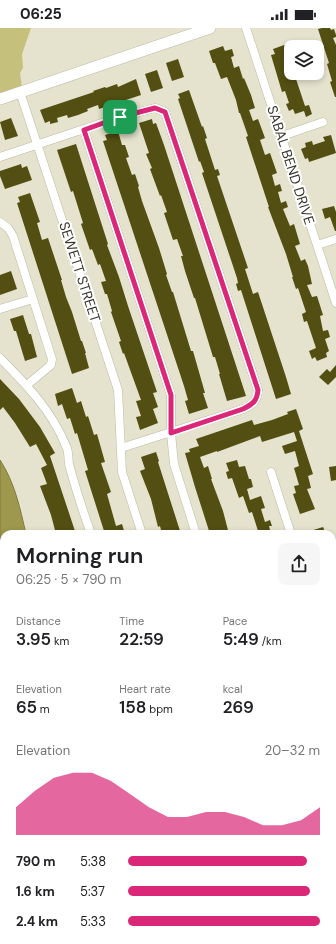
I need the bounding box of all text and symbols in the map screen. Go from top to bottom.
text: 06:25 [20,4,62,24]
map controls [284,40,324,80]
button: layers [284,40,324,80]
pin [103,100,137,134]
street label: SABAL BEND DRIVE [263,103,319,227]
icon: arrive [109,106,131,128]
street label: SEWETT STREET [55,219,105,325]
text: Morning run [16,541,143,570]
button: share [278,543,320,585]
text: 06:25 · 5 × 790 m [16,571,121,588]
text: Distance [16,614,61,628]
text: Time [119,614,144,628]
text: Pace [223,614,247,628]
text: 3.95 [16,628,51,650]
text: 22:59 [119,628,164,650]
text: 5:49 [223,628,259,650]
text: km [51,634,69,648]
text: /km [259,634,281,648]
text: Elevation [16,682,62,696]
text: Heart rate [119,682,171,696]
text: kcal [223,682,243,696]
text: 65 [16,696,37,718]
text: 158 [119,696,146,718]
text: 269 [223,696,254,718]
text: m [37,702,50,716]
text: bpm [146,702,173,716]
text: Elevation [16,742,70,759]
text: 20–32 m [265,742,320,759]
text: 790 m [16,853,56,870]
text: 5:38 [80,853,106,870]
text: 1.6 km [16,883,55,900]
text: 5:37 [80,883,105,900]
text: 2.4 km [16,913,58,930]
text: 5:33 [80,913,106,930]

